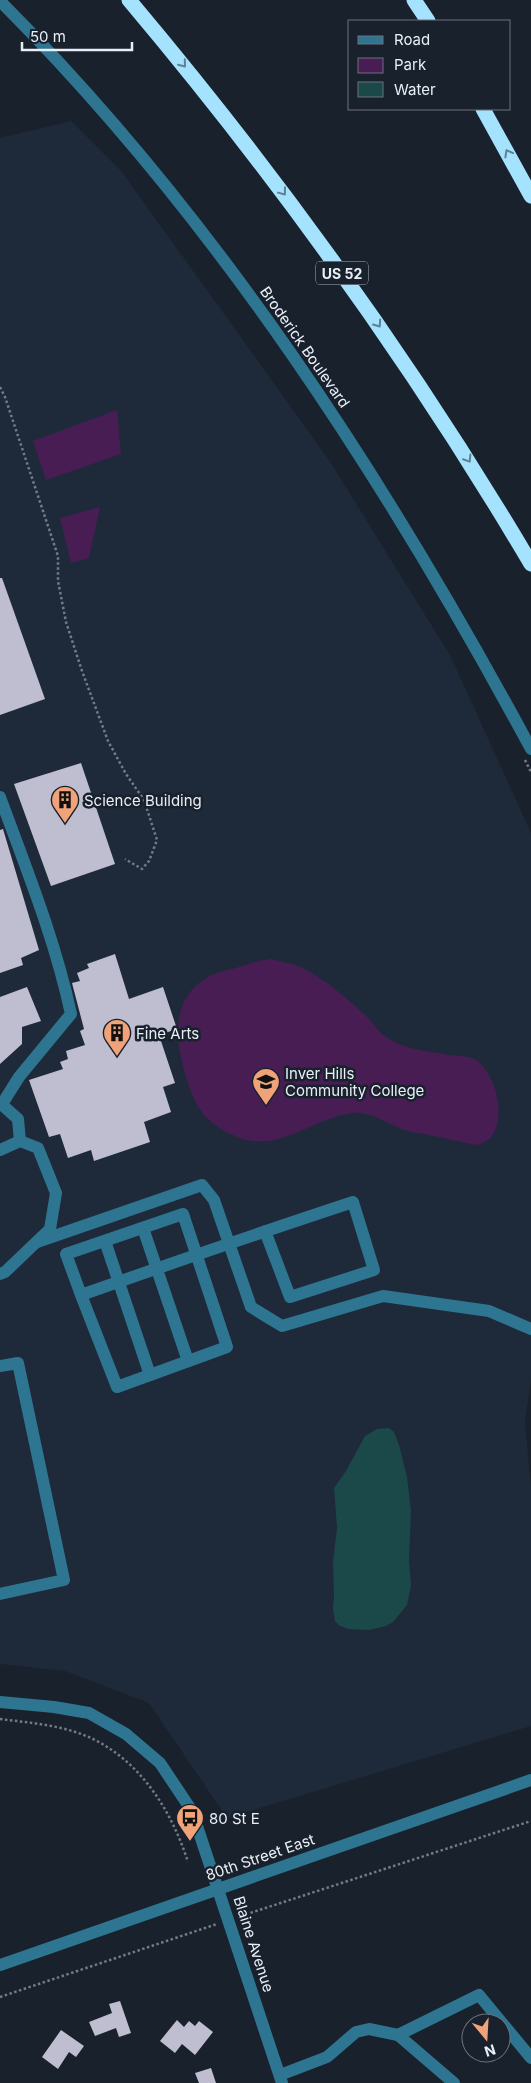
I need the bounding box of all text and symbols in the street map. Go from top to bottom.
scale bar [22,20,132,52]
legend [348,20,511,110]
text: 50 m [30,27,66,46]
text: Road [394,30,430,49]
text: Park [394,55,427,74]
one-way arrow [177,58,185,67]
text: Water [394,80,436,99]
one-way arrow [504,149,514,158]
one-way arrow [277,186,286,196]
road number: US 52 [316,262,368,284]
street label: Broderick Boulevard [256,283,354,411]
one-way arrow [372,318,381,328]
one-way arrow [462,454,472,463]
building icon: Science Building [50,785,80,824]
place label: Science Building [84,791,202,810]
building icon: Fine Arts [102,1018,132,1057]
place label: Fine Arts [136,1024,199,1043]
place label: Inver Hills Community College [285,1064,424,1100]
school or university icon: Inver Hills Community College [251,1067,281,1106]
bus stop icon: 80 St E [175,1803,205,1842]
place label: 80 St E [209,1809,260,1828]
street label: 80th Street East [203,1829,317,1885]
street label: Blaine Avenue [230,1893,278,1995]
north arrow [461,2013,511,2063]
text: N [482,2041,498,2061]

